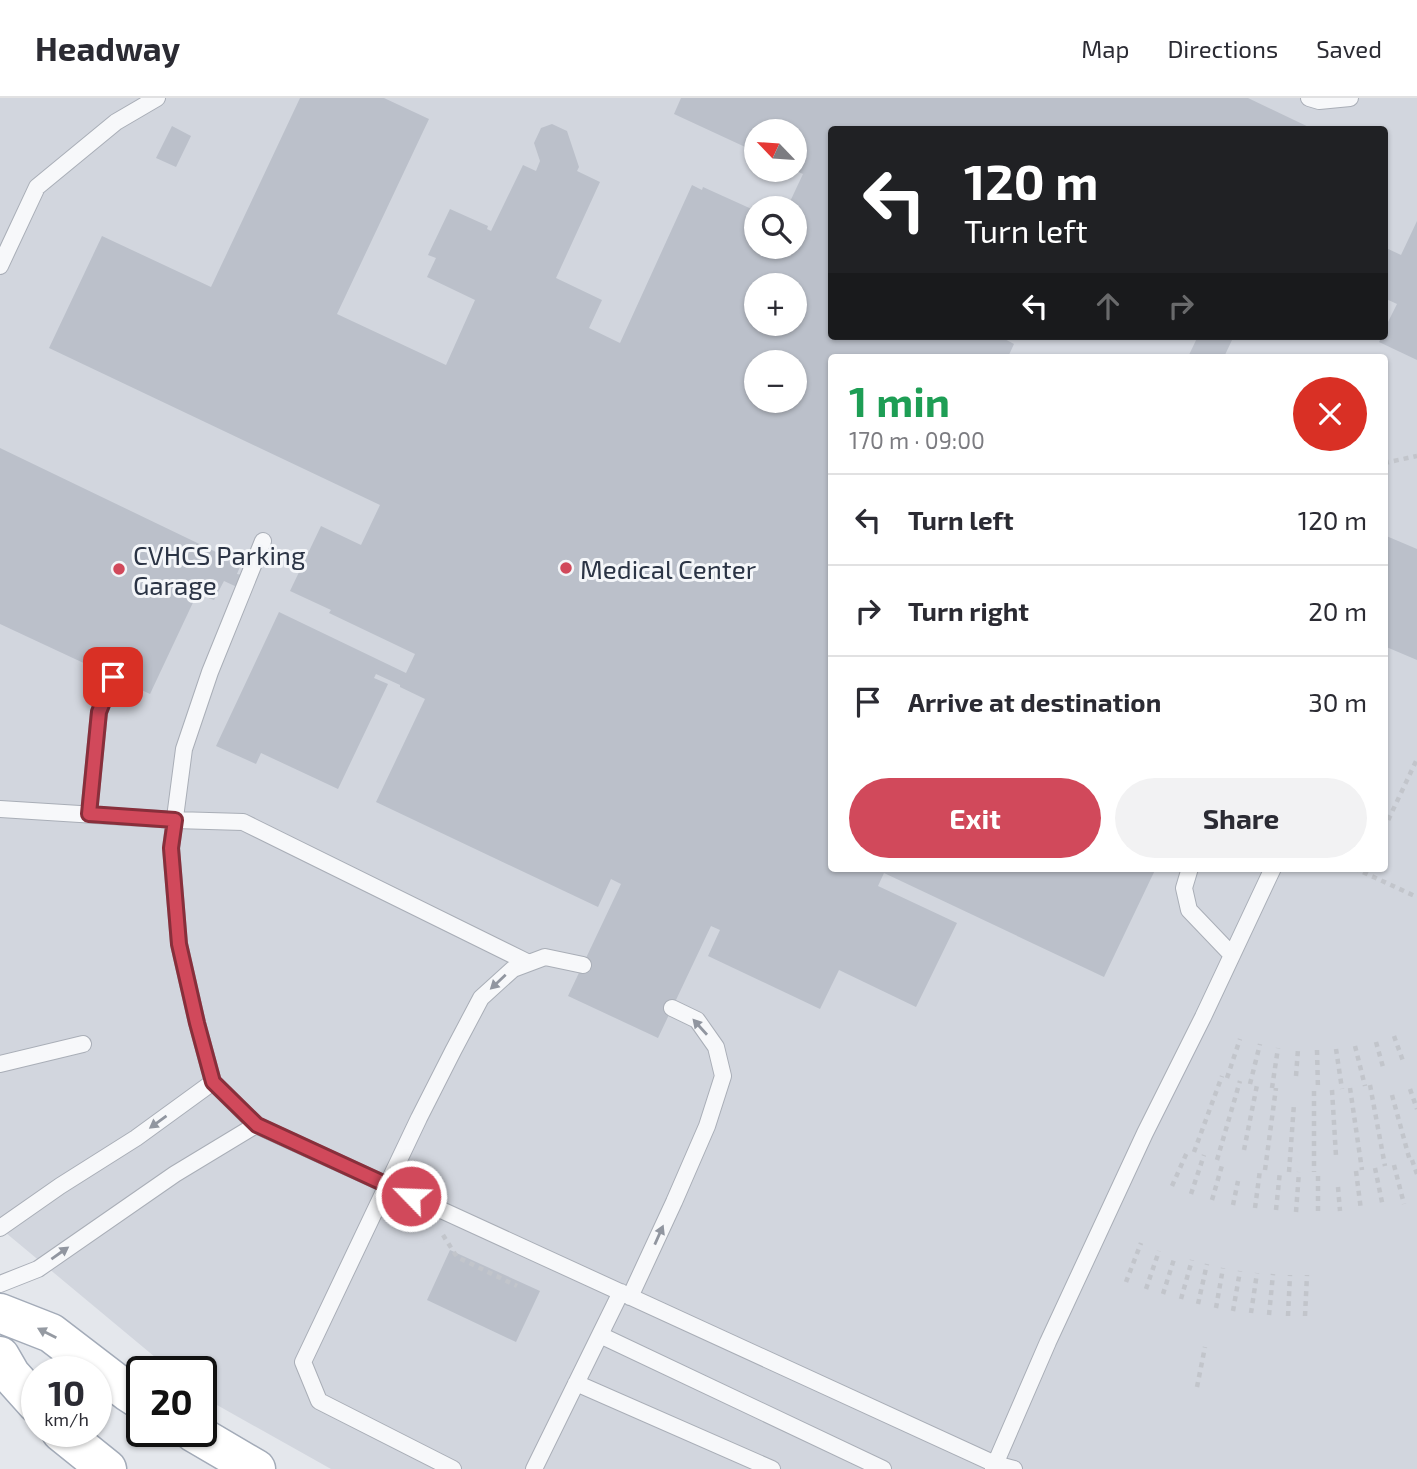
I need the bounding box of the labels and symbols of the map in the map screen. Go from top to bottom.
north arrow [744,119,807,182]
place label: CVHCS Parking Garage [133,539,305,600]
place label: Medical Center [580,553,756,584]
marker: Medical Center [558,560,574,576]
marker: CVHCS Parking Garage [111,561,127,577]
pin [83,647,143,707]
one-way arrow [490,974,507,990]
one-way arrow [692,1018,708,1035]
one-way arrow [148,1115,167,1129]
position arrow [374,1159,448,1233]
one-way arrow [654,1225,665,1245]
one-way arrow [51,1246,69,1260]
one-way arrow [37,1327,57,1338]
speed limit sign: 20 [126,1356,217,1447]

